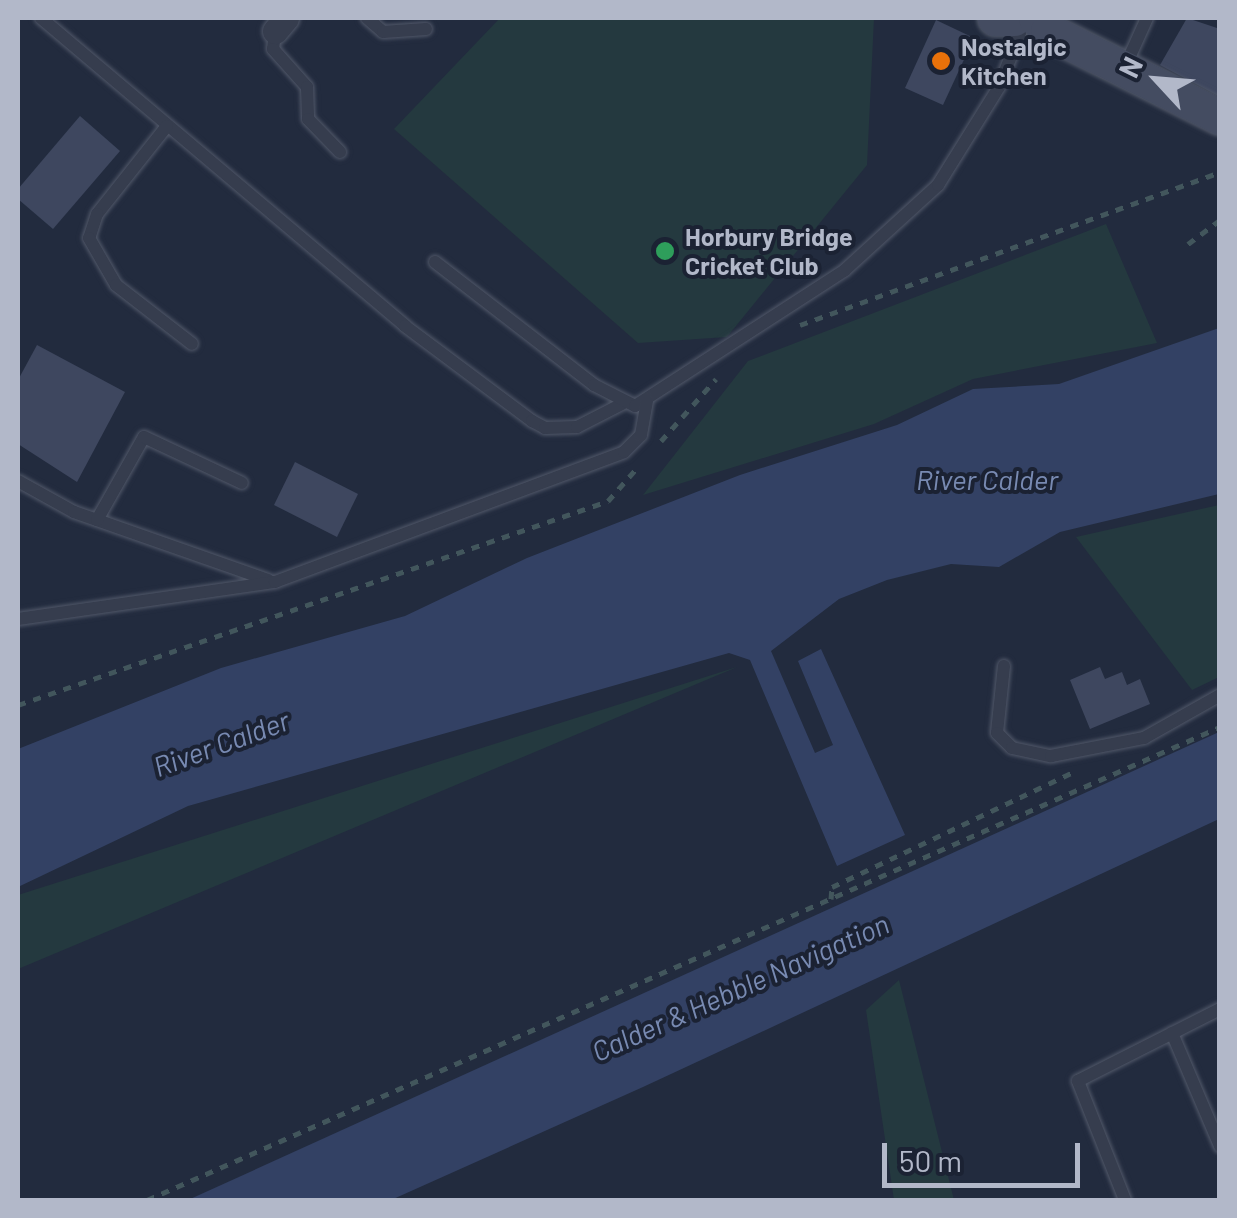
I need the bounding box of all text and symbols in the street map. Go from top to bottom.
north arrow [1107,30,1207,130]
place label: Nostalgic Kitchen [961,32,1067,91]
marker: Nostalgic Kitchen [930,50,952,72]
text: N [1111,51,1149,83]
place label: Horbury Bridge Cricket Club [685,222,853,281]
marker: Horbury Bridge Cricket Club [654,240,676,262]
water label: River Calder [916,462,1058,496]
water label: River Calder [148,703,294,783]
water label: Calder & Hebble Navigation [586,906,894,1068]
scale bar [887,1123,1084,1185]
text: 50 m [899,1142,962,1178]

